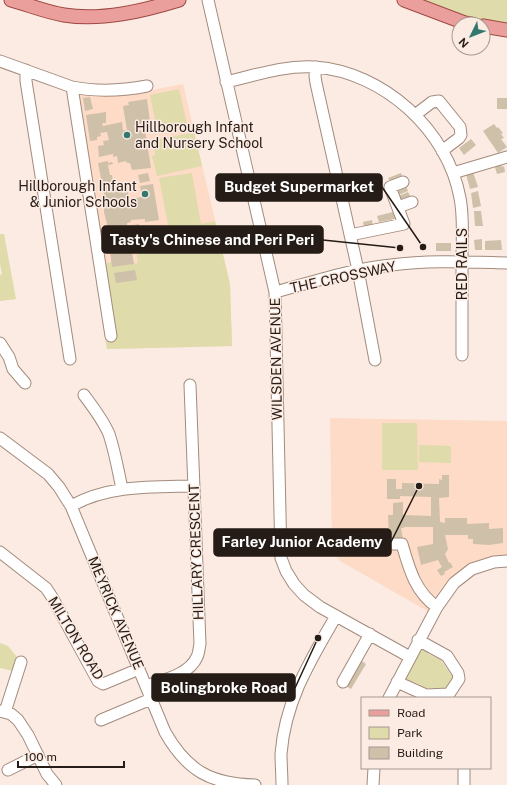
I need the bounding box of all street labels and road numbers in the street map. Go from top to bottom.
street label: RED RAILS [454,228,470,300]
street label: THE CROSSWAY [288,258,398,296]
street label: WILSDEN AVENUE [267,297,285,421]
street label: HILLARY CRESCENT [186,484,206,620]
street label: MEYRICK AVENUE [85,554,147,672]
street label: MILTON ROAD [45,593,107,683]

